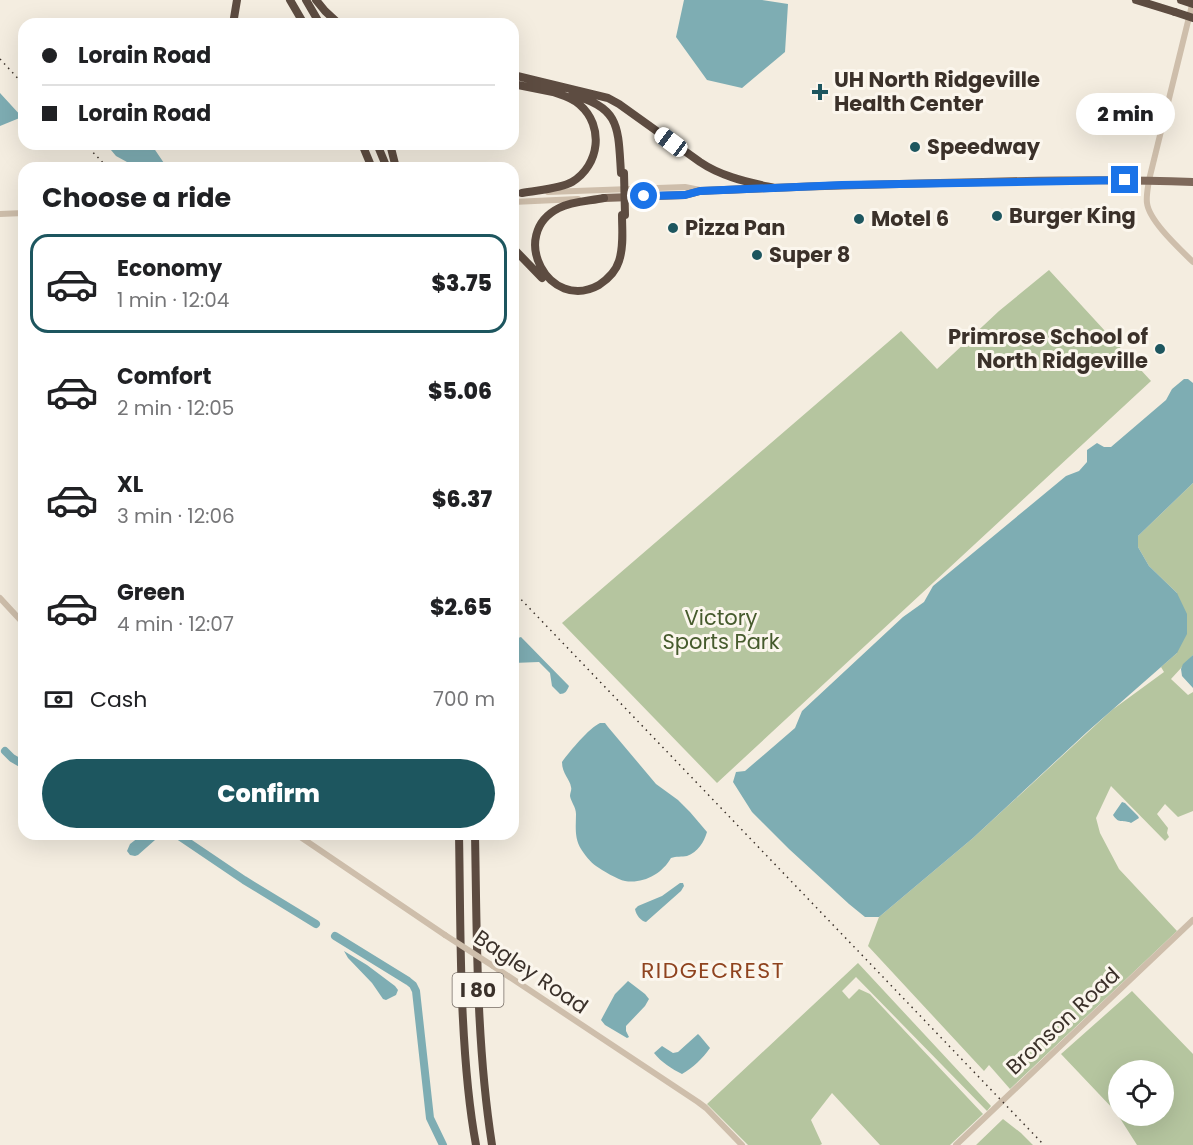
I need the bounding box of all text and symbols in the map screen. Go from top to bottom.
text: Lorain Road [78,40,211,71]
place label: UH North Ridgeville Health Center [834,65,1040,118]
marker: UH North Ridgeville Health Center [811,83,829,101]
callout: 2 min [1076,93,1174,135]
text: Lorain Road [78,98,211,129]
text: 2 min [1097,100,1154,128]
car [651,124,691,160]
place label: Speedway [927,132,1041,161]
marker: Speedway [908,140,922,154]
route end [1111,166,1138,193]
text: Choose a ride [42,179,231,216]
route start [630,182,657,209]
place label: Burger King [1009,201,1136,230]
place label: Motel 6 [871,204,949,233]
marker: Burger King [990,209,1004,223]
marker: Motel 6 [852,212,866,226]
place label: Pizza Pan [685,213,785,242]
marker: Pizza Pan [666,221,680,235]
place label: Super 8 [769,240,850,269]
marker: Super 8 [750,248,764,262]
text: Economy [117,253,222,284]
icon: car [45,257,99,311]
text: $3.75 [431,268,492,299]
text: 1 min · 12:04 [117,286,229,314]
place label: Primrose School of North Ridgeville [948,322,1148,375]
marker: Primrose School of North Ridgeville [1153,342,1167,356]
text: Comfort [117,361,211,392]
icon: car [45,365,99,419]
text: $5.06 [428,376,492,407]
text: 2 min · 12:05 [117,394,234,422]
text: XL [117,469,143,500]
icon: car [45,473,99,527]
text: $6.37 [432,484,492,515]
text: 3 min · 12:06 [117,502,235,530]
text: Green [117,577,185,608]
icon: car [45,581,99,635]
text: $2.65 [430,592,492,623]
park label: Victory Sports Park [662,603,780,656]
text: 4 min · 12:07 [117,610,234,638]
icon: cash [42,683,75,716]
text: Cash [90,684,147,715]
text: 700 m [433,685,495,713]
button: Confirm [42,759,495,828]
street label: Bagley Road [469,923,594,1020]
district label: RIDGECREST [641,955,785,986]
street label: Bronson Road [1000,960,1126,1081]
road number: I 80 [452,973,504,1007]
map controls [1108,1060,1174,1126]
button: locate [1108,1060,1174,1126]

